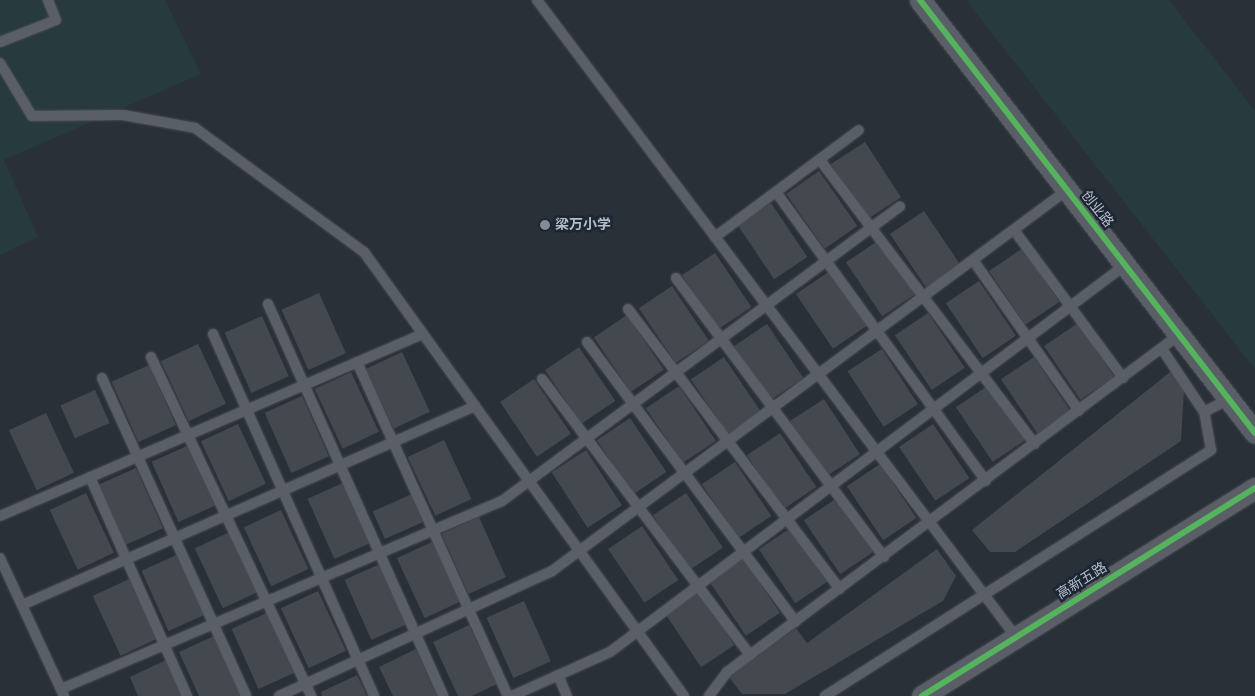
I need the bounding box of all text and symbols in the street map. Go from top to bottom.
street label: 创业路 [1077,187,1117,231]
place label: 梁万小学 [555,217,611,233]
marker: 梁万小学 [539,219,551,231]
street label: 高新五路 [1054,559,1110,603]

